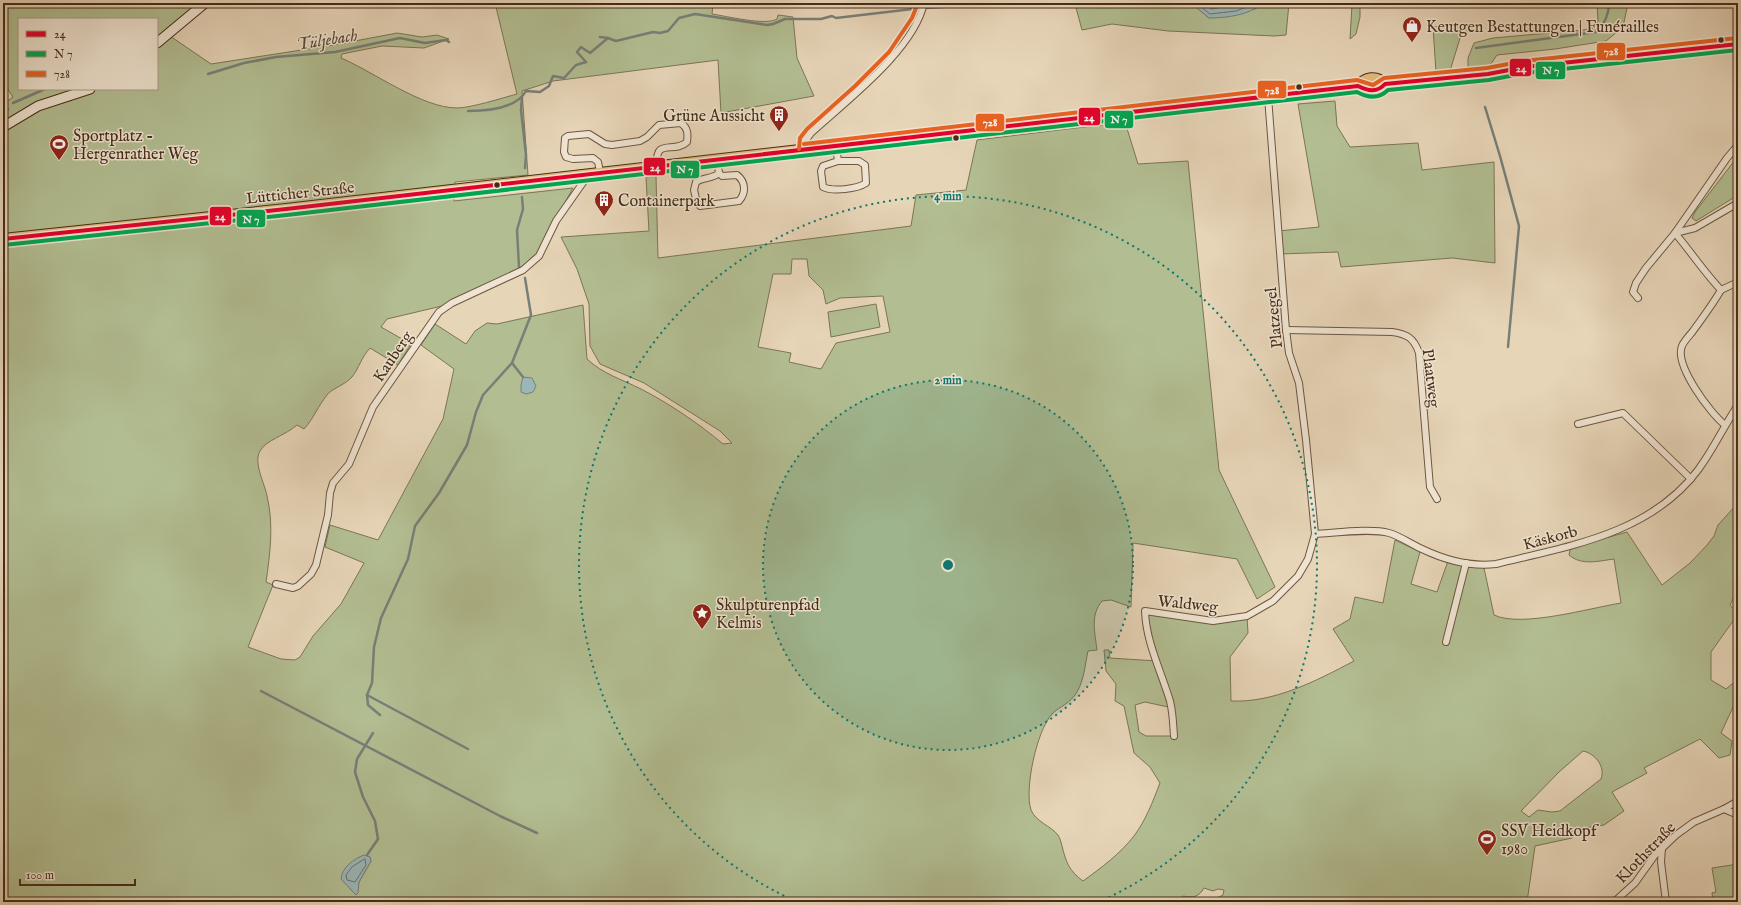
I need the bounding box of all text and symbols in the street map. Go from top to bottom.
shop icon: Keutgen Bestattungen | Funérailles [1401,15,1423,43]
legend [18,18,158,90]
place label: Keutgen Bestattungen | Funérailles [1426,18,1659,38]
water label: Tüljebach [295,25,359,56]
text: 24 [54,27,66,42]
unlabelled marker [1716,35,1726,45]
line badge: 728 [1596,42,1626,61]
text: 728 [1604,45,1618,59]
text: N 7 [54,47,73,62]
line badge: 24 [1509,58,1532,77]
line badge: N 7 [1535,61,1566,80]
text: 24 [1516,62,1527,76]
text: N 7 [1541,64,1560,78]
text: 728 [54,67,70,82]
line badge: 728 [1257,80,1287,99]
unlabelled marker [1294,82,1304,92]
text: 728 [1265,84,1279,98]
building icon: Grüne Aussicht [768,104,790,132]
place label: Grüne Aussicht [663,107,766,127]
line badge: 24 [1078,107,1101,126]
line badge: N 7 [1104,110,1134,129]
text: 24 [1084,111,1095,125]
line badge: 728 [975,113,1005,132]
text: N 7 [1109,113,1128,127]
text: 728 [983,116,997,130]
place label: Sportplatz - Hergenrather Weg [73,127,199,165]
sports icon: Sportplatz - Hergenrather Weg [48,133,70,161]
unlabelled marker [951,133,961,143]
line badge: 24 [643,157,666,176]
line badge: N 7 [670,160,700,179]
text: 24 [650,161,661,175]
text: N 7 [675,163,694,177]
street label: Lütticher Straße [245,178,355,210]
unlabelled marker [492,180,502,190]
building icon: Containerpark [593,189,615,217]
text: 4 min [934,189,962,204]
place label: Containerpark [618,192,715,212]
line badge: 24 [209,206,232,226]
line badge: N 7 [236,209,266,228]
text: 24 [215,210,226,224]
text: N 7 [241,213,260,227]
street label: Platzegel [1262,286,1288,349]
street label: Kauberg [369,328,418,386]
street label: Plaatweg [1416,348,1444,409]
text: 2 min [934,373,962,388]
street label: Käskorb [1521,522,1580,556]
centre of rings [941,558,955,572]
street label: Waldweg [1157,592,1219,618]
place label: Skulpturenpfad Kelmis [716,596,820,634]
place icon: Skulpturenpfad Kelmis [691,602,713,630]
street label: Klothstraße [1612,818,1681,888]
place label: SSV Heidkopf 1980 [1501,822,1600,860]
sports icon: SSV Heidkopf 1980 [1476,828,1498,856]
scale bar [20,861,135,887]
text: 100 m [26,868,54,883]

